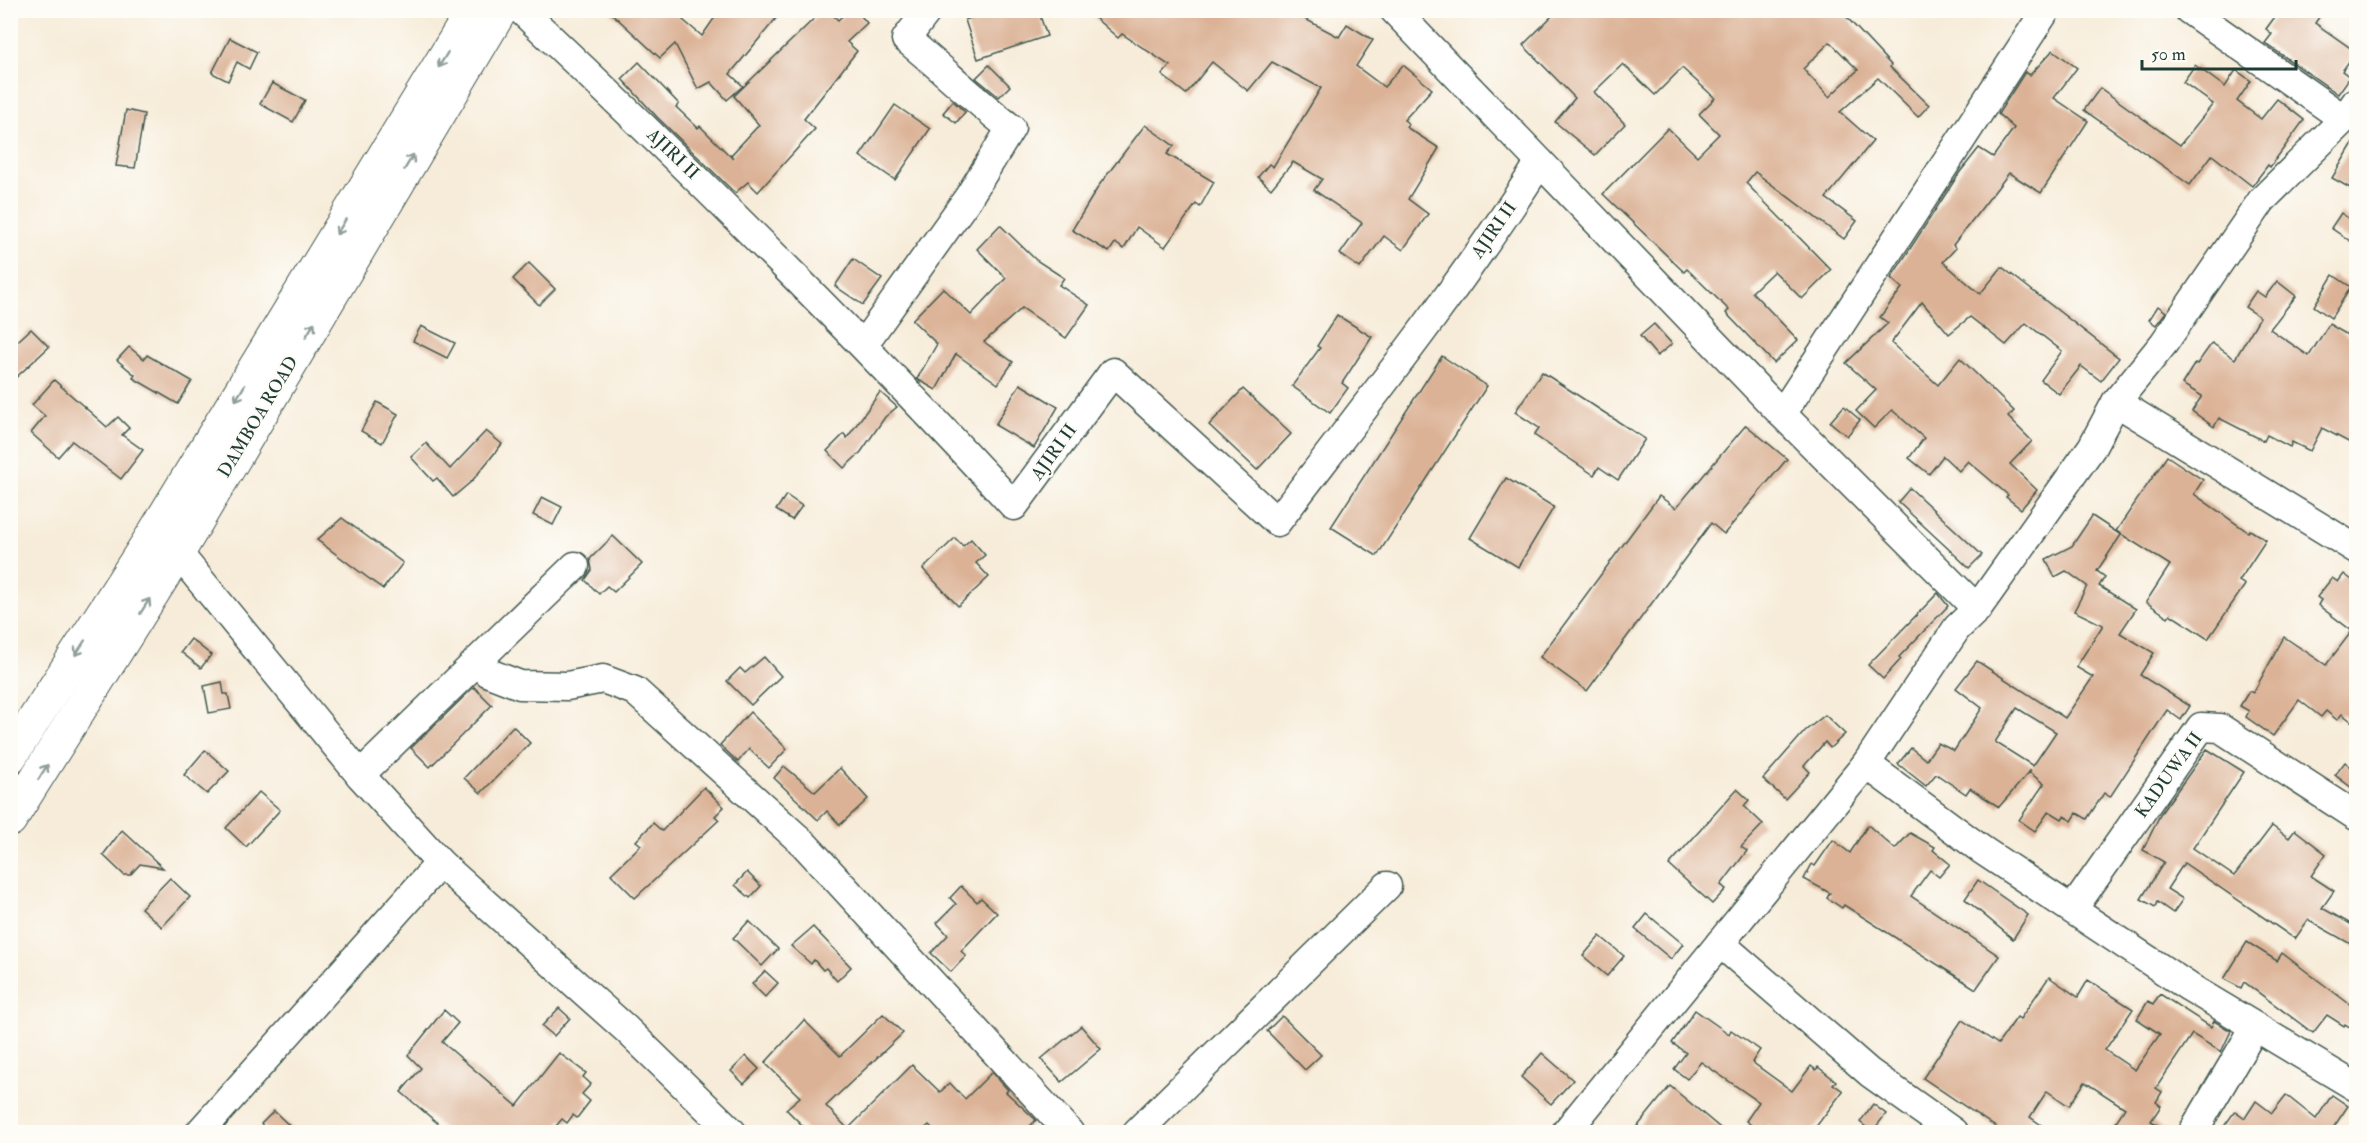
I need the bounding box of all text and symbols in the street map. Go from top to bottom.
scale bar [2142,33,2296,71]
text: 50 m [2151,43,2186,66]
one-way arrow [436,51,448,68]
street label: AJIRI II [641,123,704,185]
one-way arrow [403,154,415,171]
street label: AJIRI II [1466,197,1522,264]
one-way arrow [335,218,347,235]
one-way arrow [304,322,316,339]
street label: DAMBOA ROAD [213,352,303,482]
one-way arrow [233,384,245,401]
street label: AJIRI II [1025,419,1082,486]
one-way arrow [140,598,152,615]
one-way arrow [74,639,87,656]
street label: KADUWA II [2130,727,2208,823]
one-way arrow [36,763,49,780]

